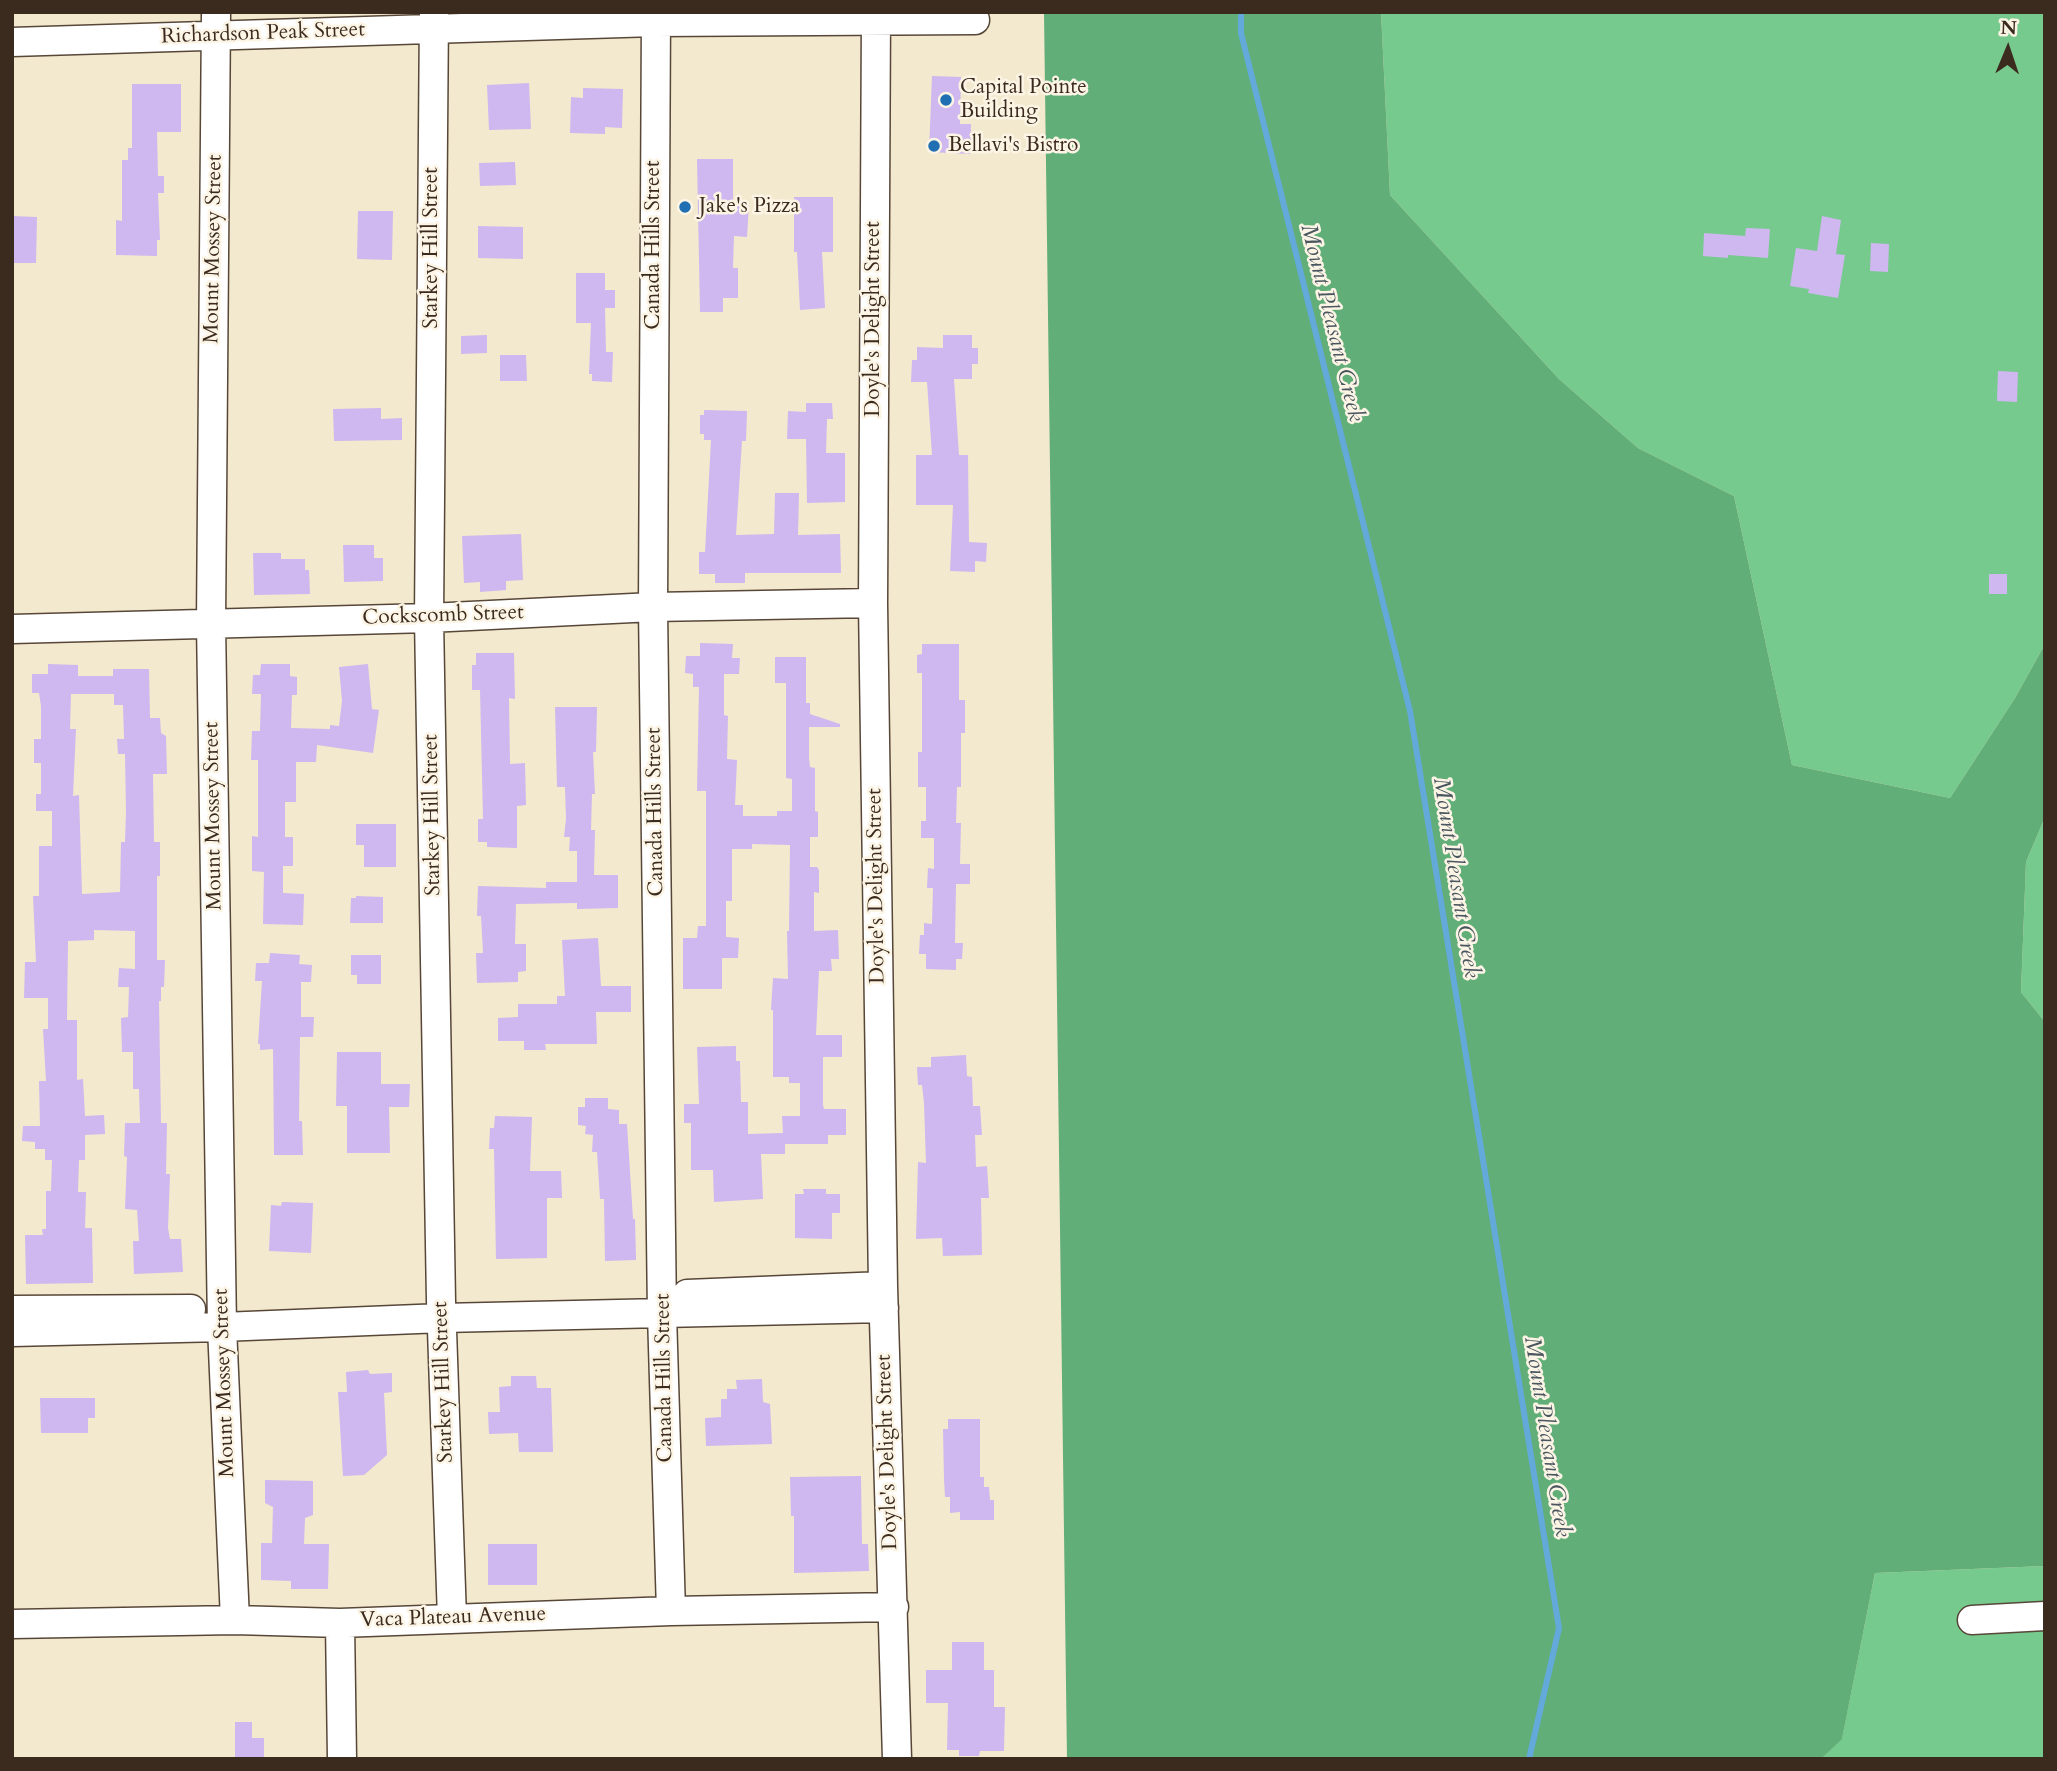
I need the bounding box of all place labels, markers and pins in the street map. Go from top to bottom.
place label: Capital Pointe Building [960,75,1087,125]
marker: Capital Pointe Building [938,92,954,108]
place label: Bellavi's Bistro [948,133,1078,159]
marker: Bellavi's Bistro [926,138,942,154]
place label: Jake's Pizza [699,194,800,220]
marker: Jake's Pizza [677,199,693,215]

